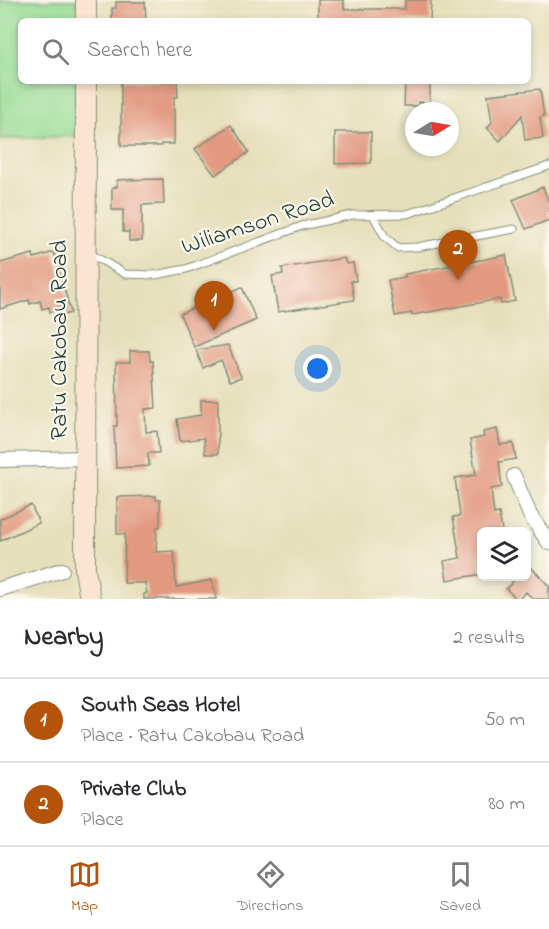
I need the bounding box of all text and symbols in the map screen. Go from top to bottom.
search box [18,18,531,84]
icon: search [39,35,72,68]
text: Search here [87,35,192,67]
north arrow [405,102,459,156]
street label: Wiliamson Road [177,183,339,265]
pin: 2 [438,230,478,280]
street label: Ratu Cakobau Road [43,240,78,440]
pin: 1 [194,282,234,331]
your location [303,354,332,383]
map controls [477,527,531,581]
button: layers [477,527,531,581]
text: Nearby [24,619,103,657]
text: 2 results [453,624,525,653]
text: South Seas Hotel [81,690,240,722]
text: 1 [40,706,47,735]
text: 50 m [484,706,525,735]
text: Place · Ratu Cakobau Road [81,722,304,751]
text: Private Club [81,774,186,806]
text: 2 [39,790,48,819]
text: 80 m [488,790,525,819]
text: Place [81,806,123,835]
tab: Map [68,858,101,918]
tab: Directions [237,858,303,918]
tab: Saved [439,858,481,918]

